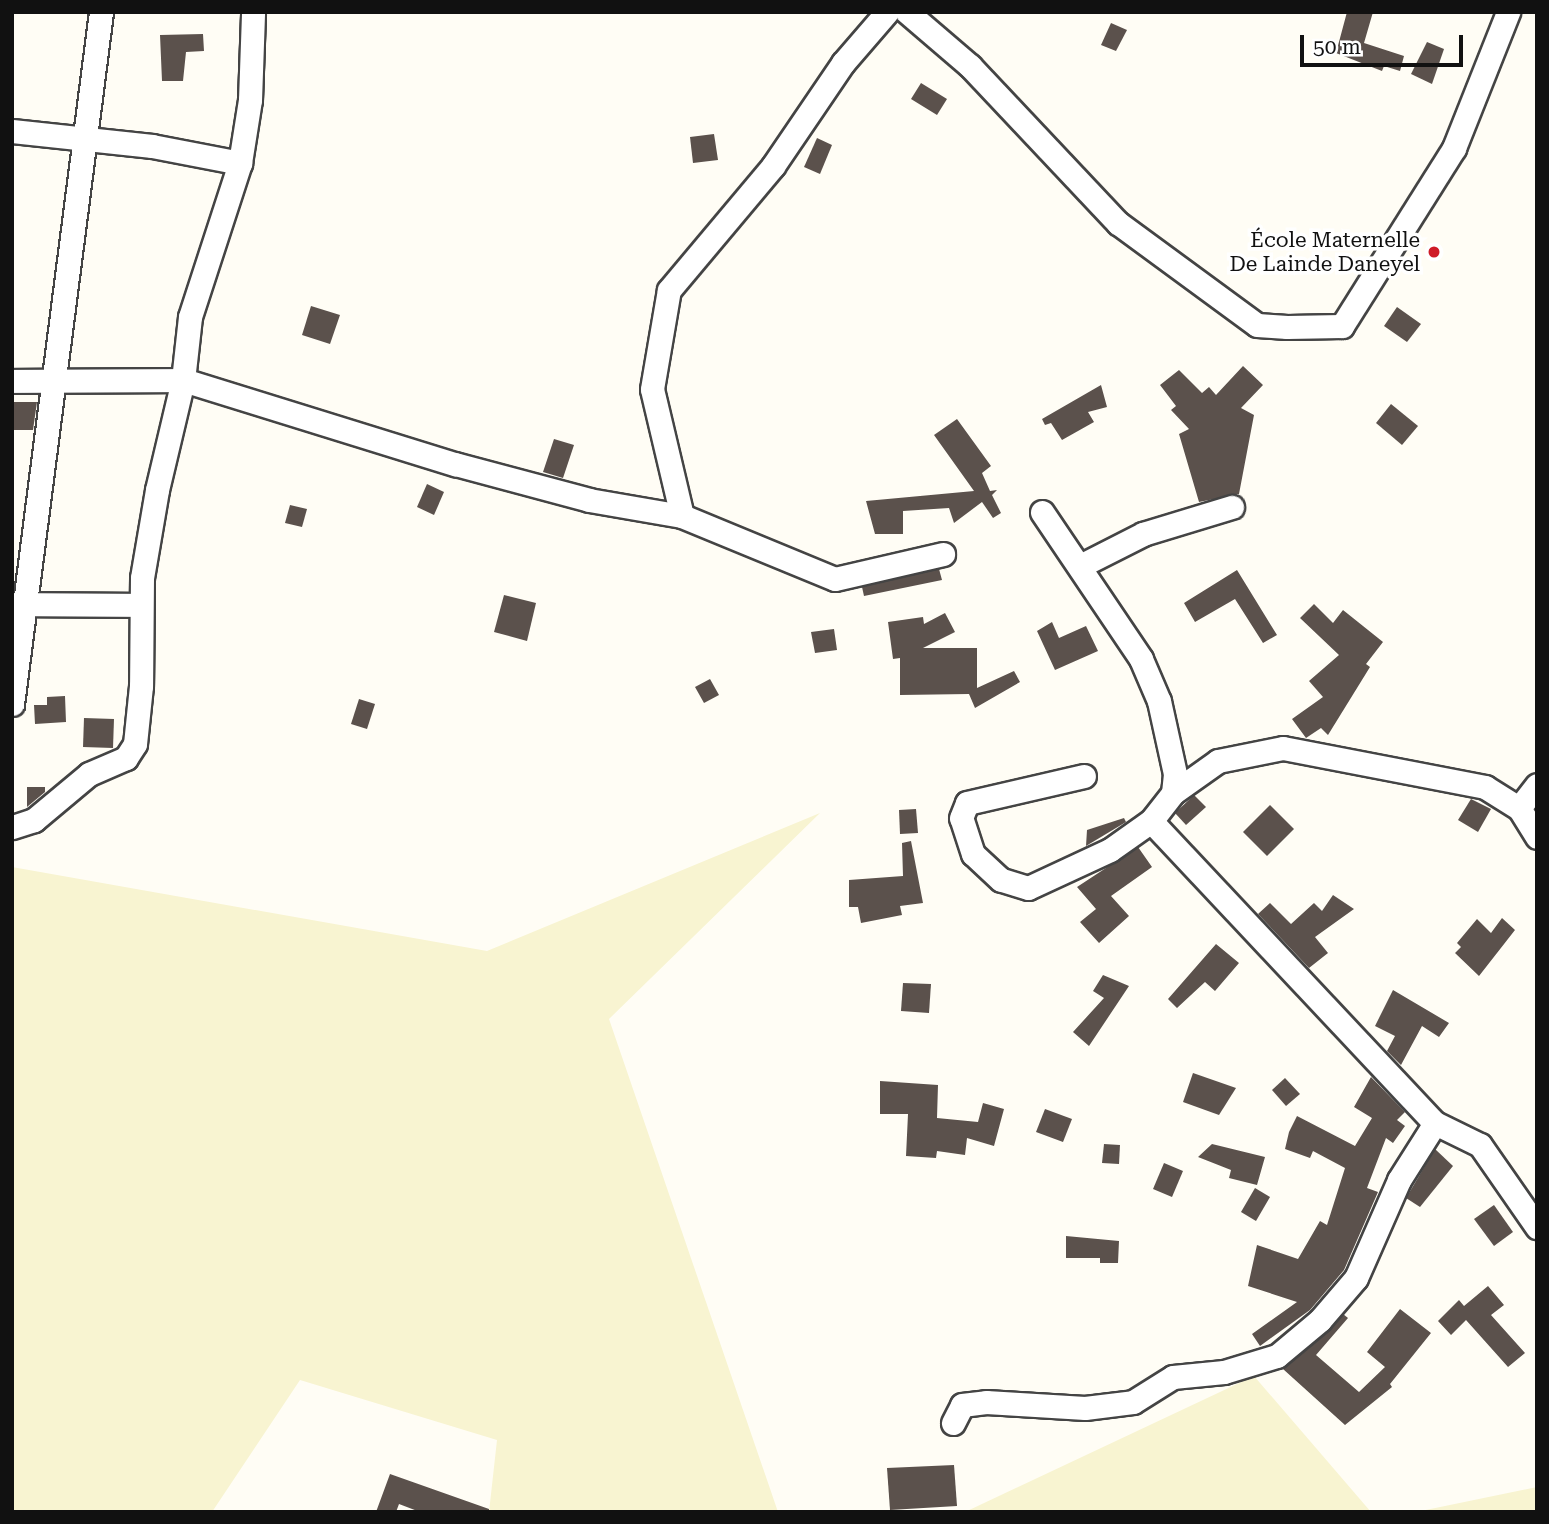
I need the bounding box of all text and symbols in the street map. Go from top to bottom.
scale bar [1304,21,1467,65]
text: 50 m [1313,35,1361,59]
place label: École Maternelle De Lainde Daneyel [1229,227,1420,277]
marker: École Maternelle De Lainde Daneyel [1426,244,1442,260]

